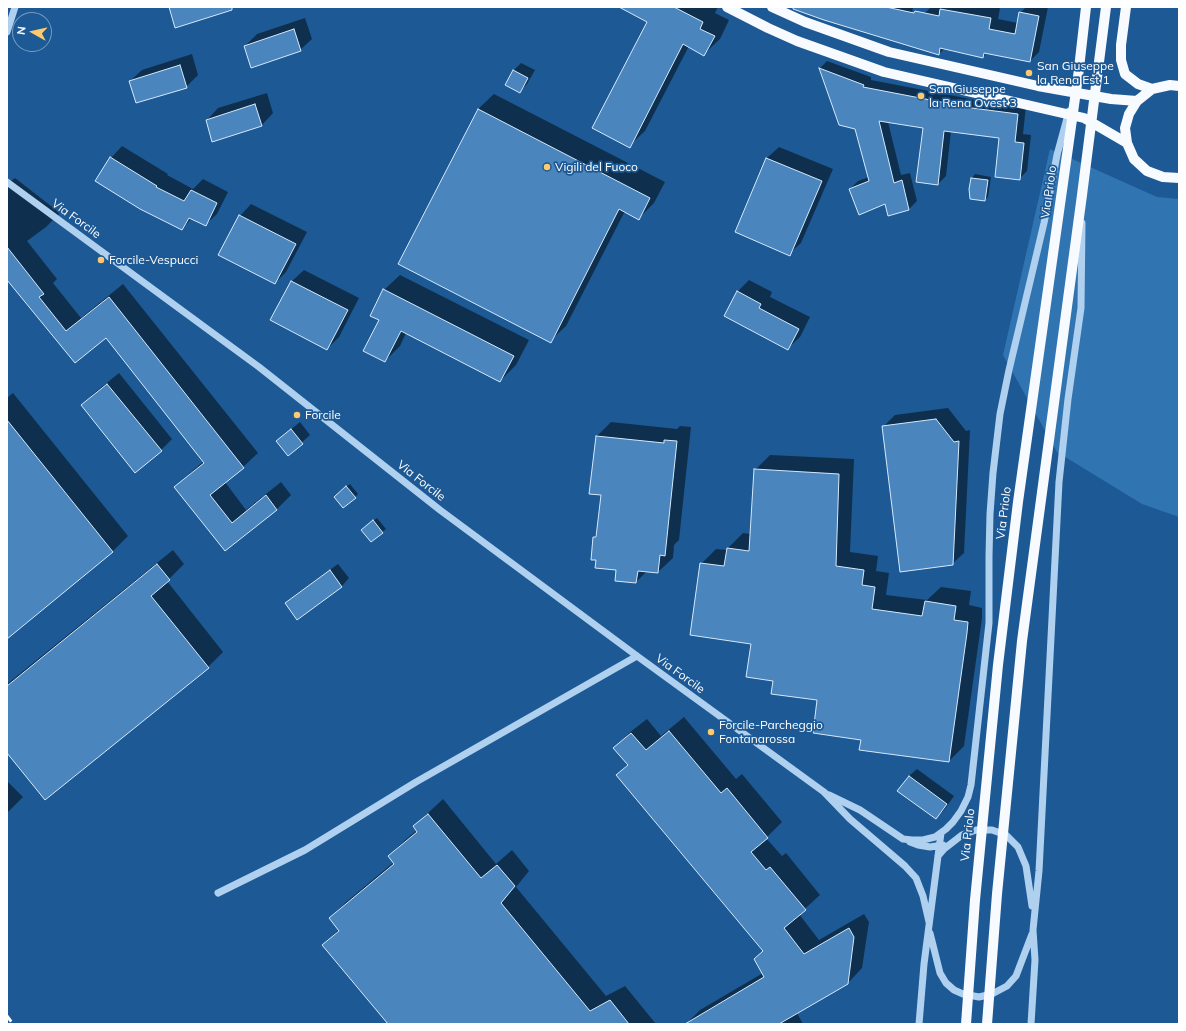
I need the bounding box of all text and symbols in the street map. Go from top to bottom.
north arrow [12,12,52,52]
text: N [14,25,29,36]
place label: San Giuseppe la Rena Est 1 [1037,59,1114,87]
marker: San Giuseppe la Rena Est 1 [1024,68,1034,78]
place label: San Giuseppe la Rena Ovest 3 [929,82,1017,110]
marker: San Giuseppe la Rena Ovest 3 [916,91,926,101]
place label: Vigili del Fuoco [555,160,638,174]
marker: Vigili del Fuoco [542,162,552,172]
street label: Via Priolo [1038,165,1060,219]
street label: Via Forcile [49,196,103,242]
place label: Forcile-Vespucci [109,253,198,267]
marker: Forcile-Vespucci [96,255,106,265]
place label: Forcile [305,408,341,422]
marker: Forcile [292,410,302,420]
street label: Via Forcile [394,458,448,504]
street label: Via Priolo [994,486,1014,540]
street label: Via Forcile [653,651,707,697]
place label: Forcile-Parcheggio Fontanarossa [719,718,823,746]
marker: Forcile-Parcheggio Fontanarossa [706,727,716,737]
street label: Via Priolo [958,808,978,862]

